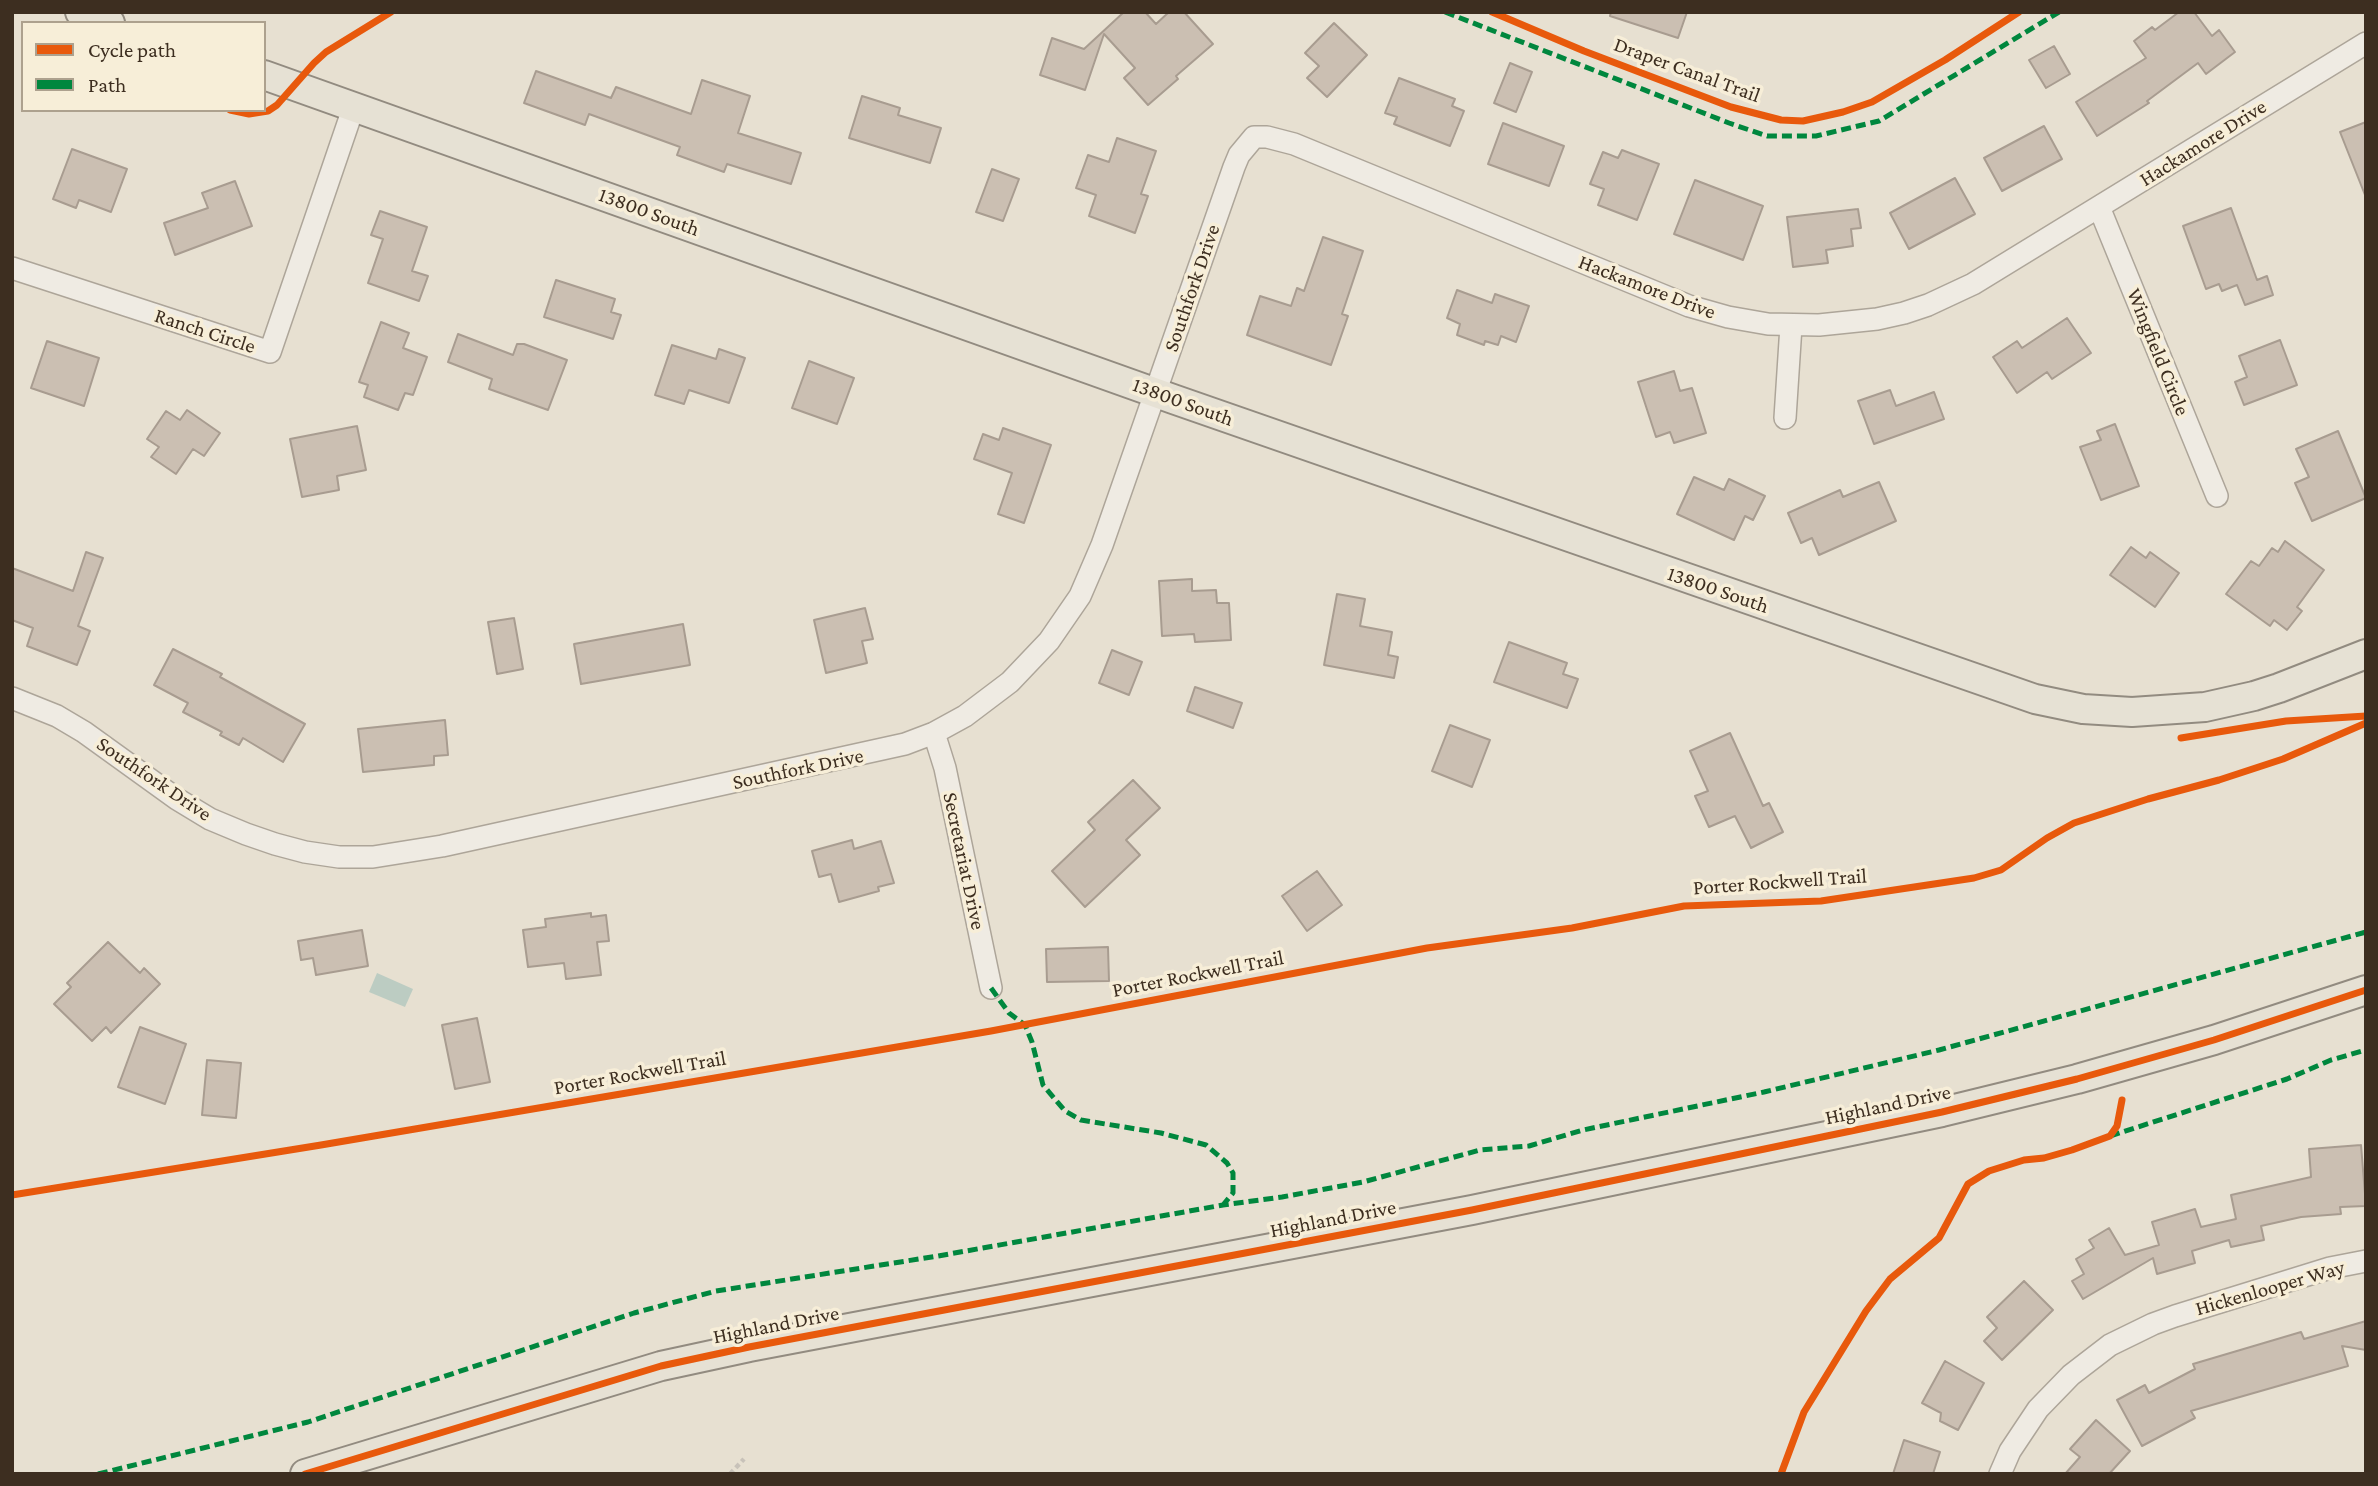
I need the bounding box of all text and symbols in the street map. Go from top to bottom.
legend [21,21,266,112]
street label: Draper Canal Trail [1610,32,1764,108]
text: Cycle path [88,38,176,62]
text: Path [88,73,126,97]
street label: Hackamore Drive [2135,94,2271,192]
street label: 13800 South [595,182,703,242]
street label: Southfork Drive [1158,221,1226,355]
street label: Hackamore Drive [1575,249,1719,325]
street label: Wingfield Circle [2121,285,2195,419]
street label: Ranch Circle [151,303,259,359]
street label: 13800 South [1129,372,1237,432]
street label: 13800 South [1664,561,1772,619]
street label: Southfork Drive [92,731,216,827]
street label: Southfork Drive [730,743,866,795]
street label: Secretariat Drive [937,790,991,932]
street label: Porter Rockwell Trail [1692,863,1868,901]
street label: Porter Rockwell Trail [1110,945,1286,1003]
street label: Porter Rockwell Trail [552,1045,728,1101]
street label: Highland Drive [1823,1079,1953,1131]
street label: Highland Drive [1268,1194,1398,1244]
street label: Hickenlooper Way [2193,1255,2347,1321]
street label: Highland Drive [711,1300,841,1350]

